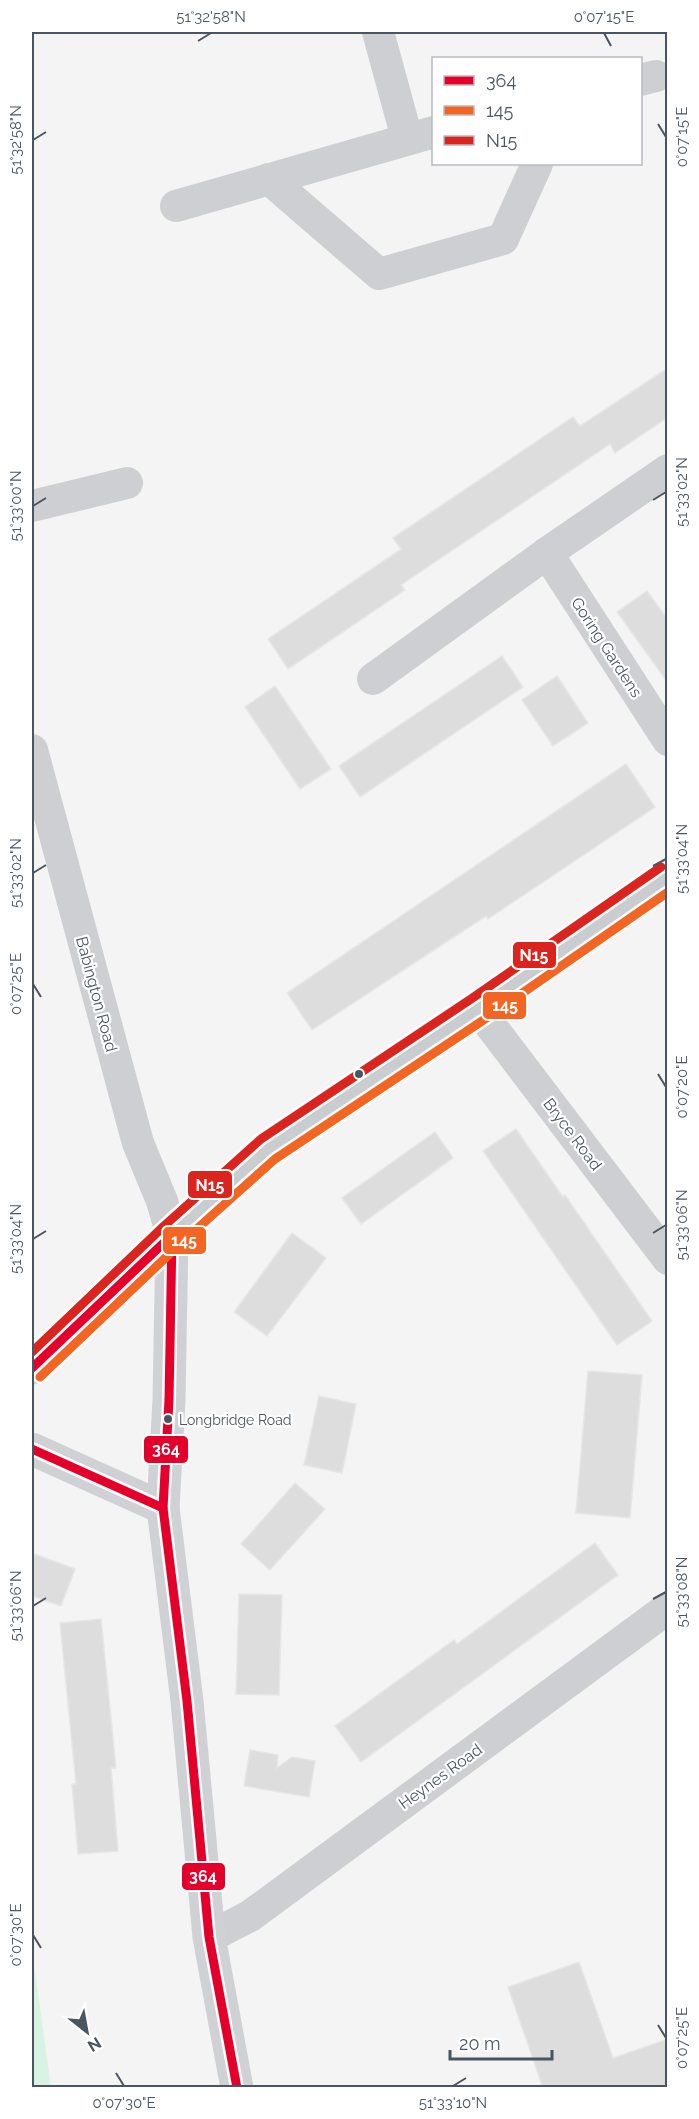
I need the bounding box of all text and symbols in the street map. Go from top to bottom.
text: 51°32'58"N [176,8,246,26]
text: 0°07'15"E [574,8,634,26]
legend [432,57,642,165]
text: 364 [486,70,516,91]
text: 145 [486,100,514,121]
text: 51°32'58"N [7,105,25,175]
text: 0°07'15"E [673,107,691,167]
text: N15 [486,130,518,151]
text: 51°33'02"N [673,457,691,527]
text: 51°33'00"N [7,470,25,542]
street label: Goring Gardens [567,594,646,701]
text: 51°33'04"N [673,824,691,894]
text: 51°33'02"N [7,838,25,908]
street label: Babington Road [72,934,121,1054]
line badge: N15 [512,941,557,969]
text: N15 [520,946,549,965]
text: 0°07'25"E [7,953,25,1015]
line badge: 145 [482,991,527,1020]
text: 145 [492,996,518,1015]
text: 0°07'20"E [673,1055,691,1119]
unlabelled marker [353,1068,365,1080]
street label: Bryce Road [539,1095,606,1174]
line badge: N15 [187,1170,233,1199]
text: N15 [196,1176,225,1195]
text: 51°33'06"N [673,1190,691,1261]
text: 51°33'04"N [7,1204,25,1274]
line badge: 145 [162,1226,207,1255]
text: 145 [171,1231,197,1250]
place label: Longbridge Road [179,1412,291,1428]
marker: Longbridge Road [162,1413,174,1425]
line badge: 364 [143,1435,189,1464]
text: 364 [152,1440,180,1459]
text: 51°33'08"N [673,1557,691,1627]
text: 51°33'06"N [7,1571,25,1642]
street label: Heynes Road [395,1740,486,1813]
line badge: 364 [181,1862,226,1891]
text: 364 [189,1867,217,1886]
text: 0°07'30"E [7,1903,25,1967]
north arrow [57,2002,117,2062]
text: 0°07'25"E [673,2007,691,2069]
scale bar [450,2023,552,2061]
text: N [84,2033,105,2056]
text: 20 m [459,2033,501,2054]
text: 0°07'30"E [92,2094,156,2112]
text: 51°33'10"N [419,2094,487,2112]

